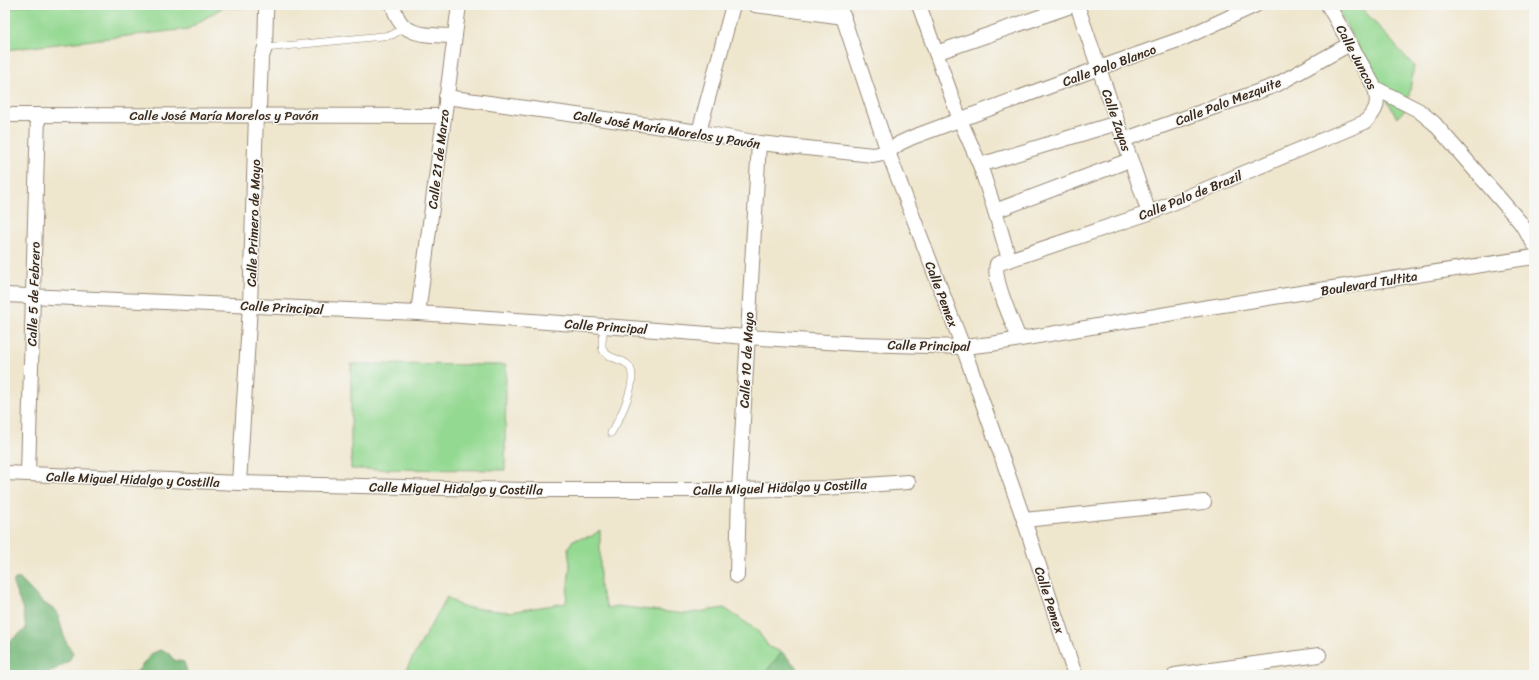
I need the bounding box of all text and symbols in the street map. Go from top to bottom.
street label: Calle Juncos [1330,20,1383,94]
street label: Calle Palo Blanco [1059,38,1160,93]
street label: Calle Palo Mezquite [1172,71,1285,132]
street label: Calle Zayas [1095,86,1138,155]
street label: Calle José María Morelos y Pavón [572,103,762,156]
street label: Calle José María Morelos y Pavón [130,104,318,127]
street label: Calle 21 de Marzo [421,107,456,210]
street label: Calle Primero de Mayo [240,158,267,287]
street label: Calle Palo de Brazil [1135,164,1246,227]
street label: Calle 5 de Febrero [20,241,47,347]
street label: Calle Pemex [918,258,965,331]
street label: Boulevard Tultita [1319,264,1420,302]
street label: Calle Principal [240,294,324,321]
street label: Calle 10 de Mayo [732,311,761,409]
street label: Calle Principal [564,312,648,341]
street label: Calle Principal [887,333,971,358]
street label: Calle Miguel Hidalgo y Costilla [46,465,221,494]
street label: Calle Miguel Hidalgo y Costilla [693,473,868,502]
street label: Calle Miguel Hidalgo y Costilla [369,475,544,502]
street label: Calle Pemex [1028,564,1071,637]

